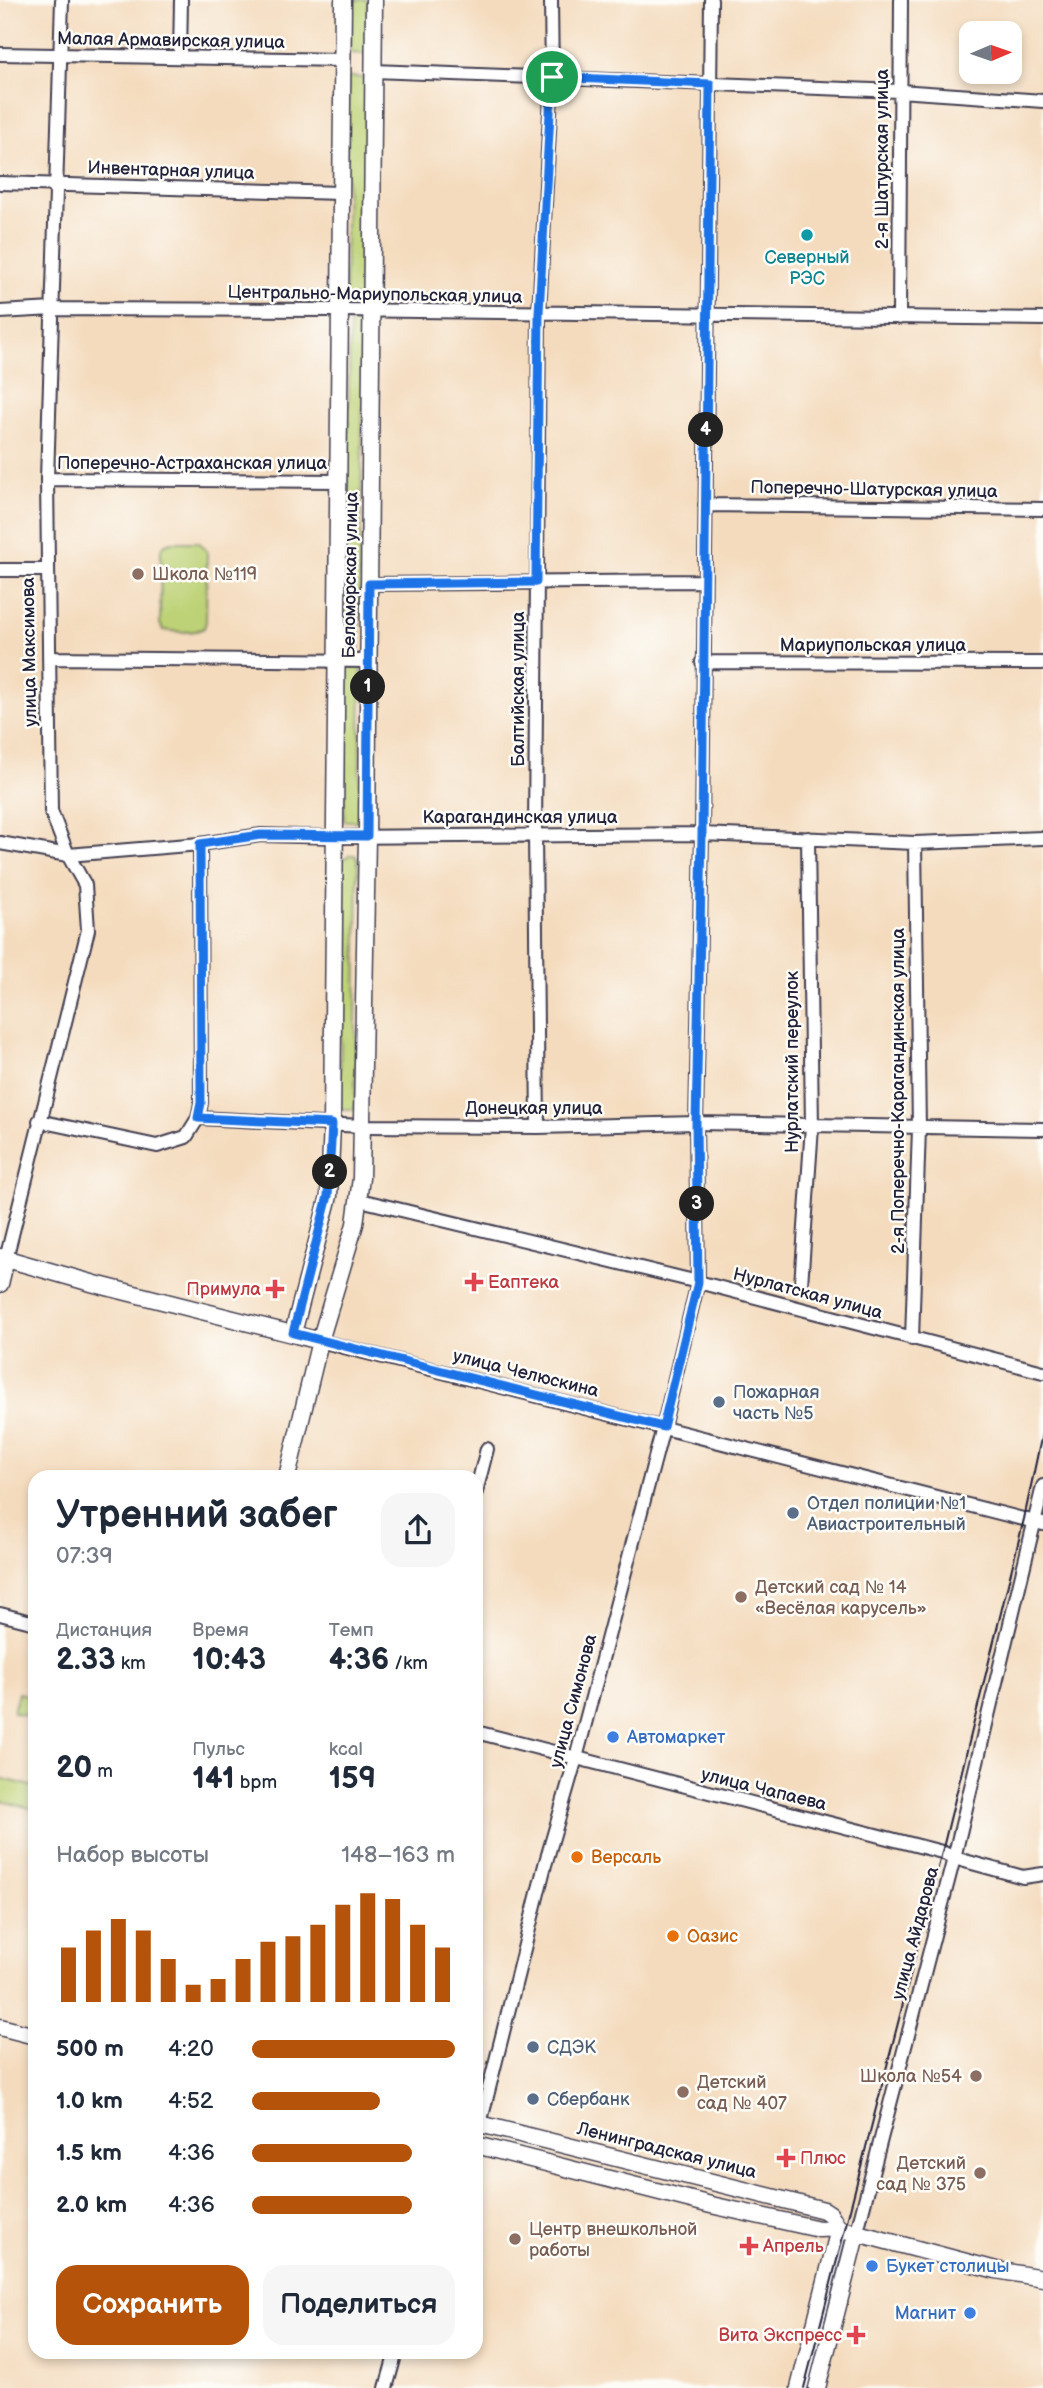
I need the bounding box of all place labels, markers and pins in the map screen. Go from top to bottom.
pin [522,47,582,107]
marker: Северный РЭС [799,227,815,243]
place label: Северный РЭС [764,247,850,289]
pin: 4 [688,412,724,448]
place label: Школа №119 [152,564,257,585]
marker: Школа №119 [130,566,146,582]
pin: 1 [350,670,386,704]
pin: 2 [312,1154,348,1190]
pin: 3 [680,1186,714,1222]
place label: Еаптека [488,1272,559,1293]
marker: Еаптека [466,1274,482,1290]
place label: Примула [186,1279,261,1300]
marker: Примула [267,1281,283,1297]
place label: Пожарная часть №5 [733,1382,819,1424]
marker: Пожарная часть №5 [711,1394,727,1410]
place label: Отдел полиции №1 Авиастроительный [806,1493,966,1535]
marker: Отдел полиции №1 Авиастроительный [785,1505,801,1521]
place label: Детский сад № 14 «Весёлая карусель» [755,1577,927,1619]
marker: Детский сад № 14 «Весёлая карусель» [733,1589,749,1605]
place label: Автомаркет [626,1727,726,1748]
marker: Автомаркет [605,1729,621,1745]
place label: Версаль [591,1847,661,1868]
marker: Версаль [569,1849,585,1865]
place label: Оазис [687,1926,738,1947]
marker: Оазис [665,1928,681,1944]
place label: СДЭК [547,2037,596,2058]
marker: СДЭК [525,2039,541,2055]
place label: Школа №54 [860,2066,962,2087]
marker: Школа №54 [968,2068,984,2084]
place label: Детский сад № 407 [697,2072,787,2114]
marker: Детский сад № 407 [675,2084,691,2100]
place label: Сбербанк [547,2089,630,2110]
marker: Сбербанк [525,2091,541,2107]
place label: Плюс [800,2148,846,2169]
marker: Плюс [778,2150,794,2166]
place label: Детский сад № 375 [876,2153,966,2195]
marker: Детский сад № 375 [972,2165,988,2181]
place label: Центр внешкольной работы [529,2219,697,2261]
marker: Центр внешкольной работы [507,2231,523,2247]
place label: Апрель [762,2236,824,2257]
marker: Апрель [741,2238,757,2254]
place label: Букет столицы [886,2256,1009,2277]
marker: Букет столицы [864,2258,880,2274]
place label: Магнит [895,2303,957,2324]
marker: Магнит [962,2305,978,2321]
place label: Вита Экспресс [718,2325,842,2346]
marker: Вита Экспресс [848,2327,864,2343]

